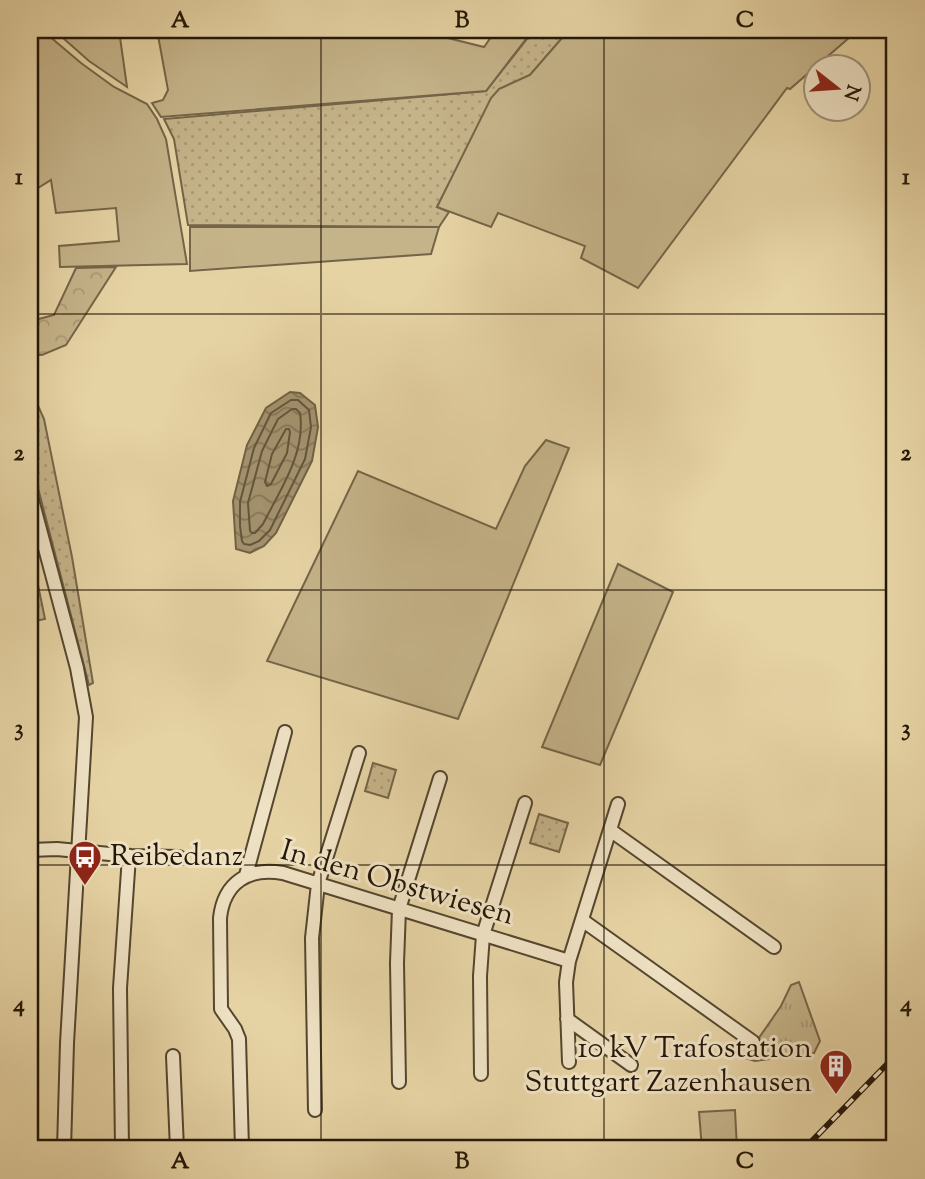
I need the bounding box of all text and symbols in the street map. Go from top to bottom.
text: A [171,5,190,38]
text: B [455,5,470,38]
text: C [736,5,754,38]
north arrow [802,52,872,122]
text: N [836,81,866,103]
text: 1 [15,162,23,195]
text: 1 [902,162,910,195]
text: 2 [14,438,25,471]
text: 2 [901,438,912,471]
text: 3 [14,713,24,746]
text: 3 [901,713,911,746]
street label: In den Obstwiesen [275,830,519,938]
place label: Reibedanz [110,836,243,879]
bus stop icon: Reibedanz [66,838,104,887]
text: 4 [12,989,25,1022]
text: 4 [899,989,912,1022]
place label: 10 kV Trafostation Stuttgart Zazenhausen [525,1028,812,1105]
building icon: 10 kV Trafostation Stuttgart Zazenhausen [817,1047,855,1096]
text: A [171,1146,190,1179]
text: B [455,1146,470,1179]
text: C [736,1146,754,1179]

